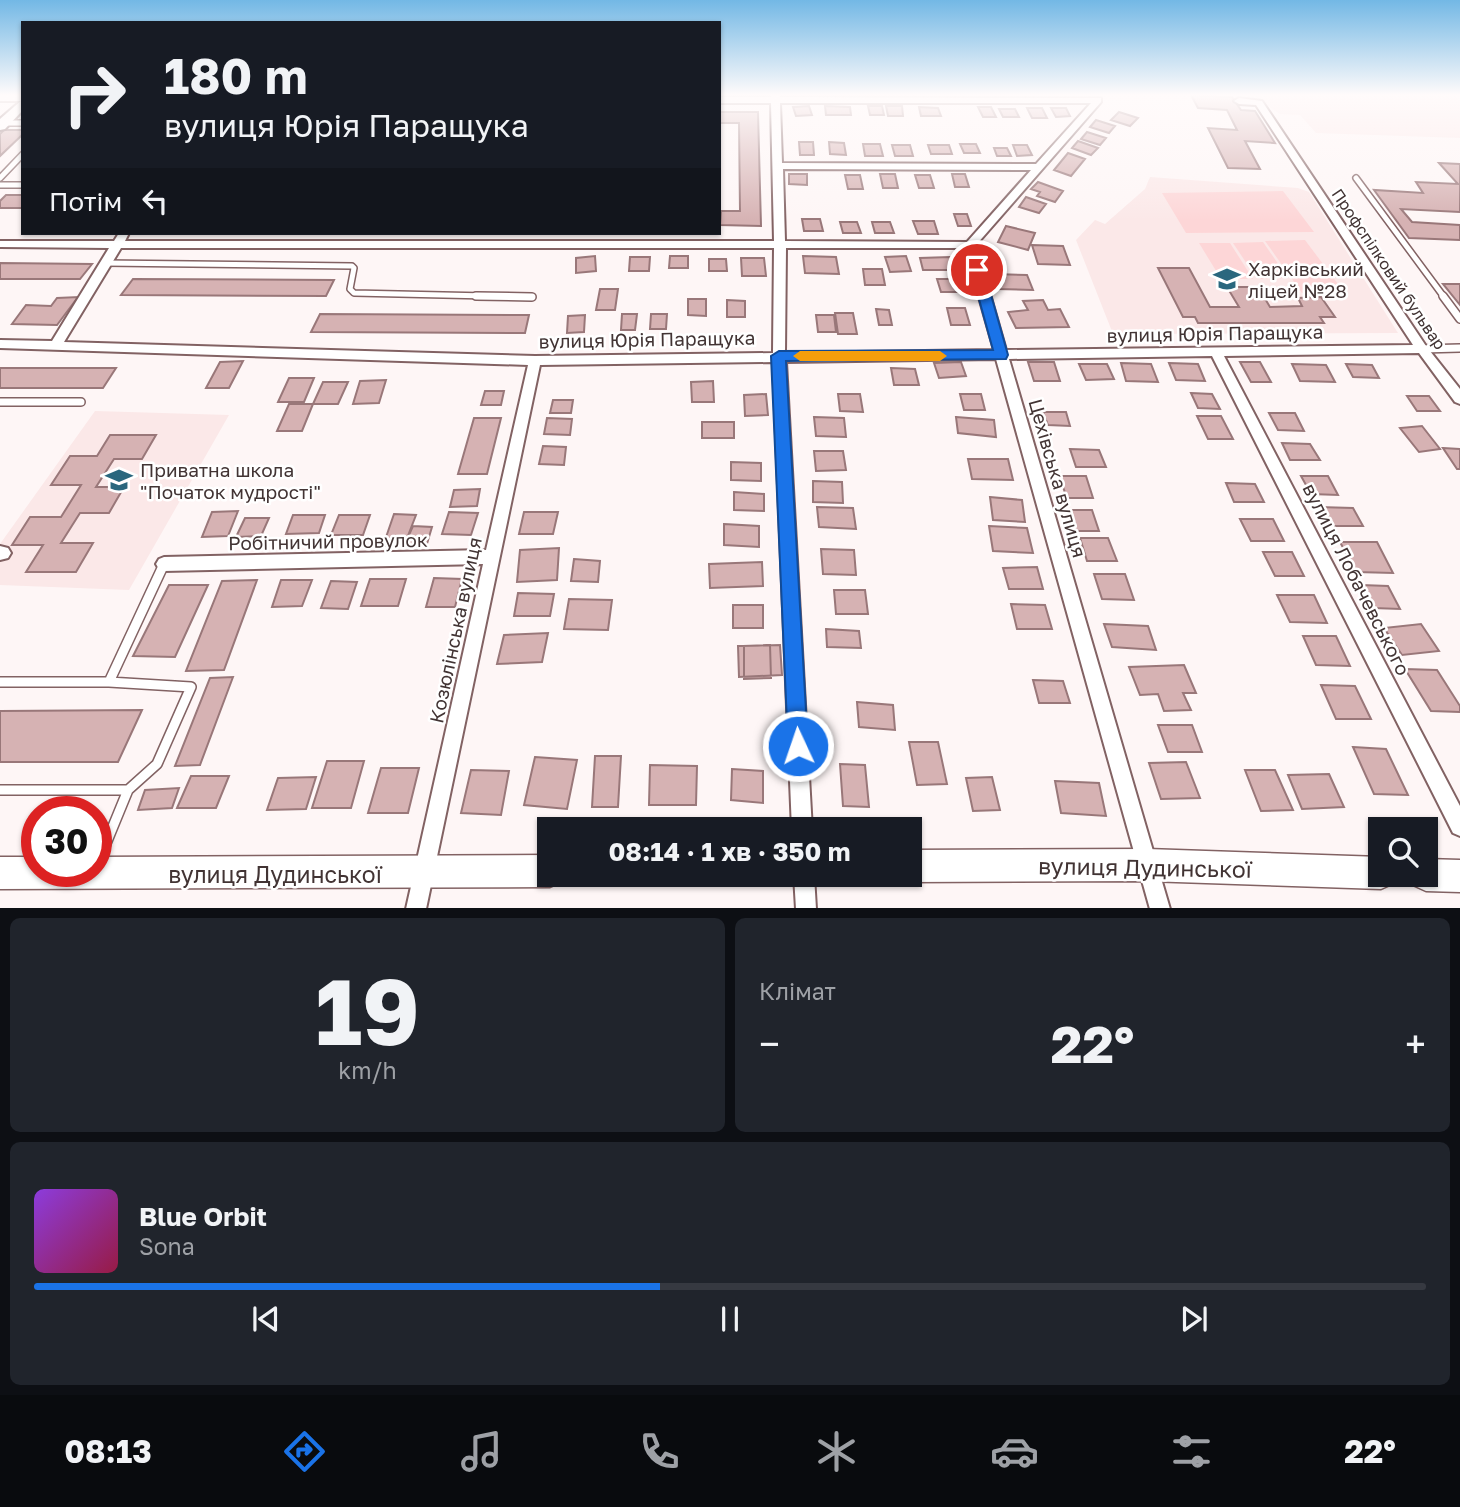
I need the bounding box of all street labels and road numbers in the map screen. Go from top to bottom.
street label: Профспілковий бульвар [1328,185,1450,353]
street label: вулиця Юрія Паращука [1107,320,1323,346]
street label: вулиця Юрія Паращука [539,326,755,352]
street label: Цехівська вулиця [1024,396,1092,560]
street label: вулиця Лобачевського [1299,479,1415,679]
street label: Робітничий провулок [228,528,428,554]
street label: Козюлінська вулиця [424,535,486,725]
street label: вулиця Дудинської [1038,851,1253,883]
street label: вулиця Дудинської [168,860,383,888]

